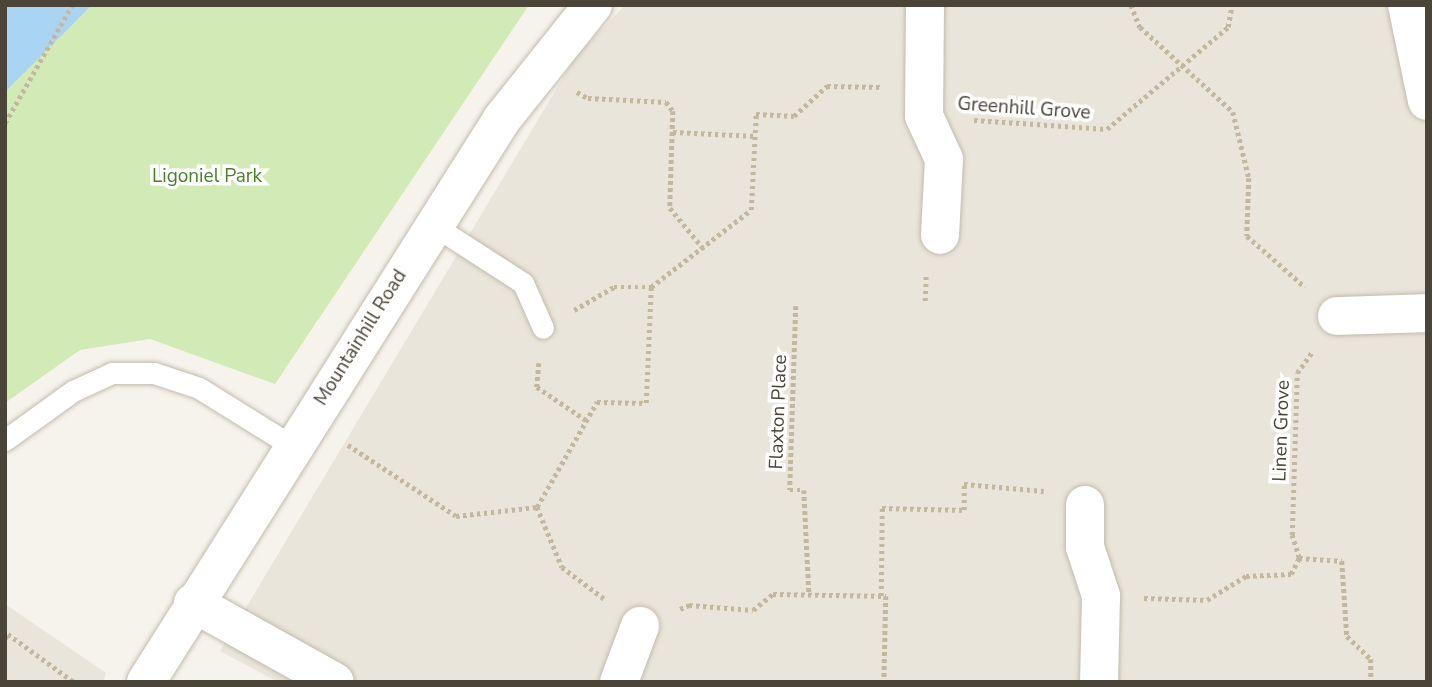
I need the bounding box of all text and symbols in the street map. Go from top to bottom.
street label: Greenhill Grove [957,93,1091,125]
park label: Ligoniel Park [152,166,262,188]
street label: Mountainhill Road [310,266,412,410]
street label: Flaxton Place [766,354,792,470]
street label: Linen Grove [1269,380,1295,482]

